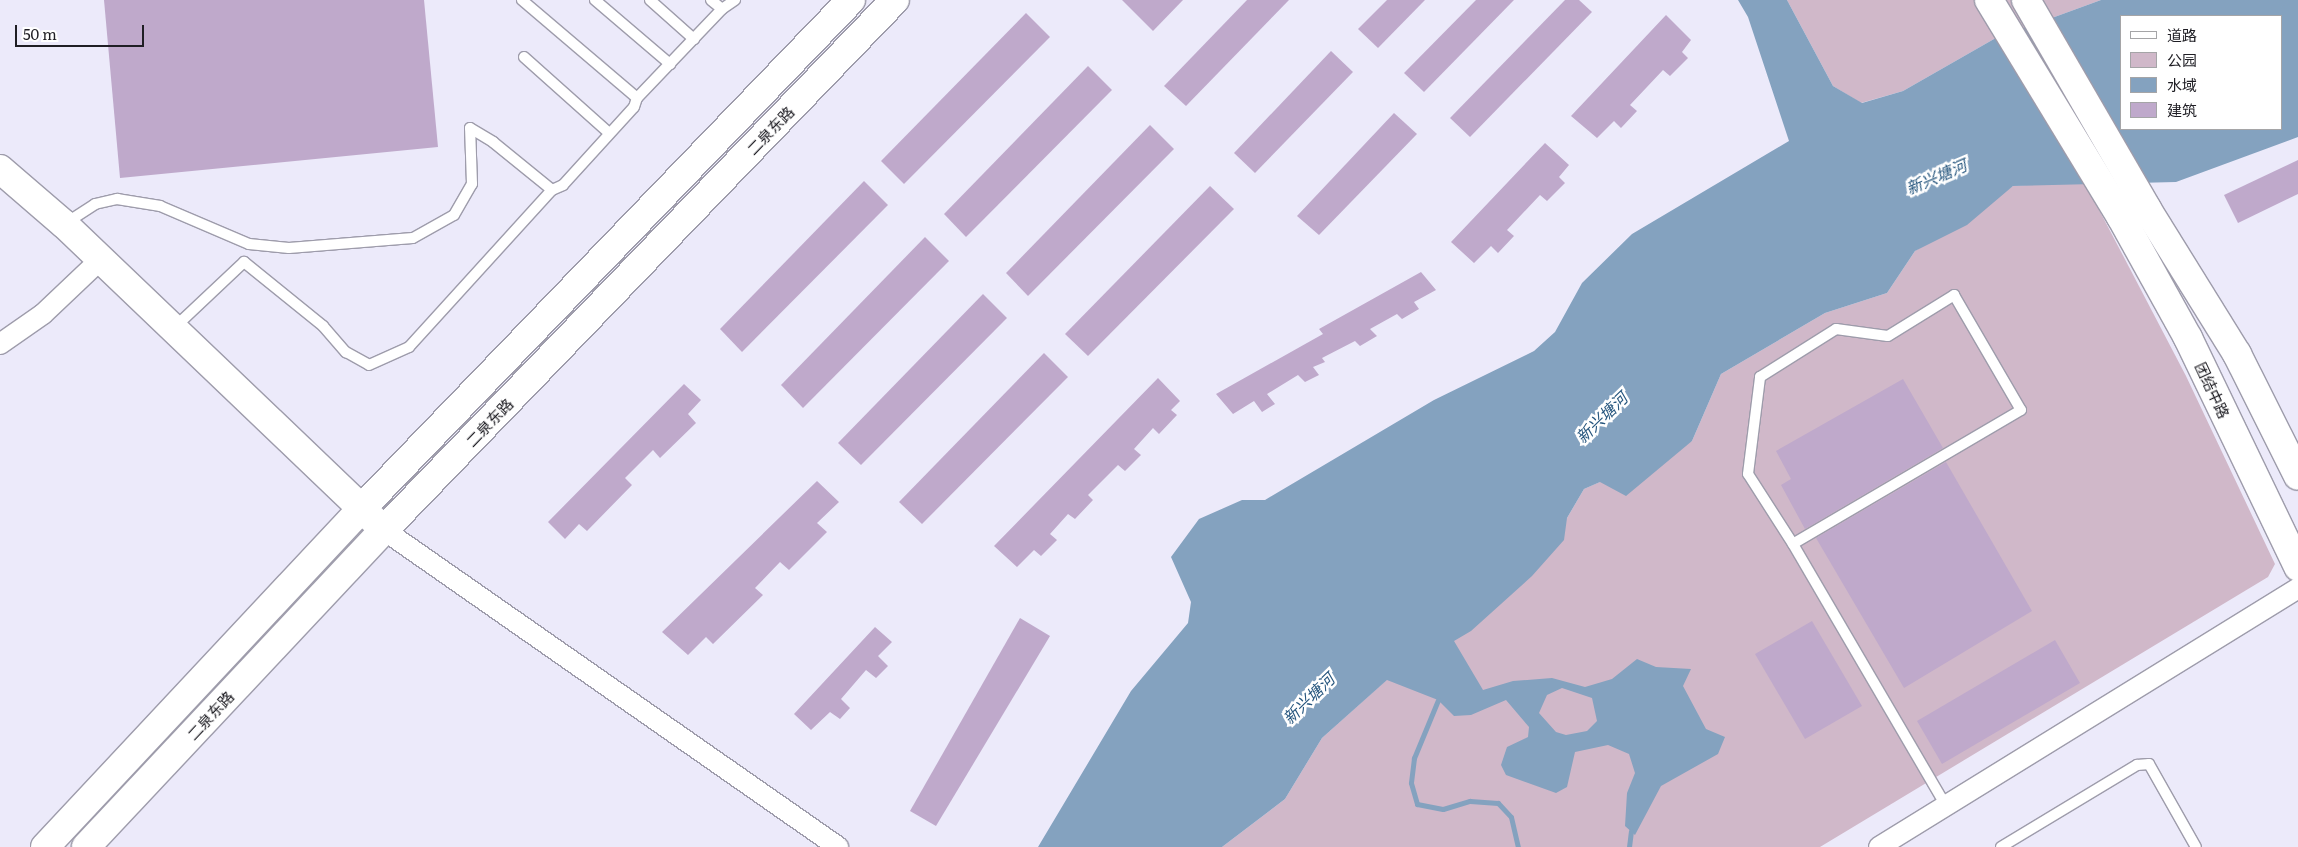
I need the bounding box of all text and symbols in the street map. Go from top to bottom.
scale bar [18,15,146,47]
legend [2120,15,2283,130]
text: 50 m [23,22,57,45]
text: 道路 [2167,23,2197,46]
text: 公园 [2167,48,2197,71]
text: 水域 [2167,73,2197,96]
text: 建筑 [2167,98,2197,121]
street label: 二泉东路 [743,102,797,158]
water label: 新兴塘河 [1903,155,1969,197]
street label: 团结中路 [2192,359,2234,421]
water label: 新兴塘河 [1571,388,1631,446]
street label: 二泉东路 [462,394,516,450]
water label: 新兴塘河 [1278,669,1338,727]
street label: 二泉东路 [183,687,237,743]

